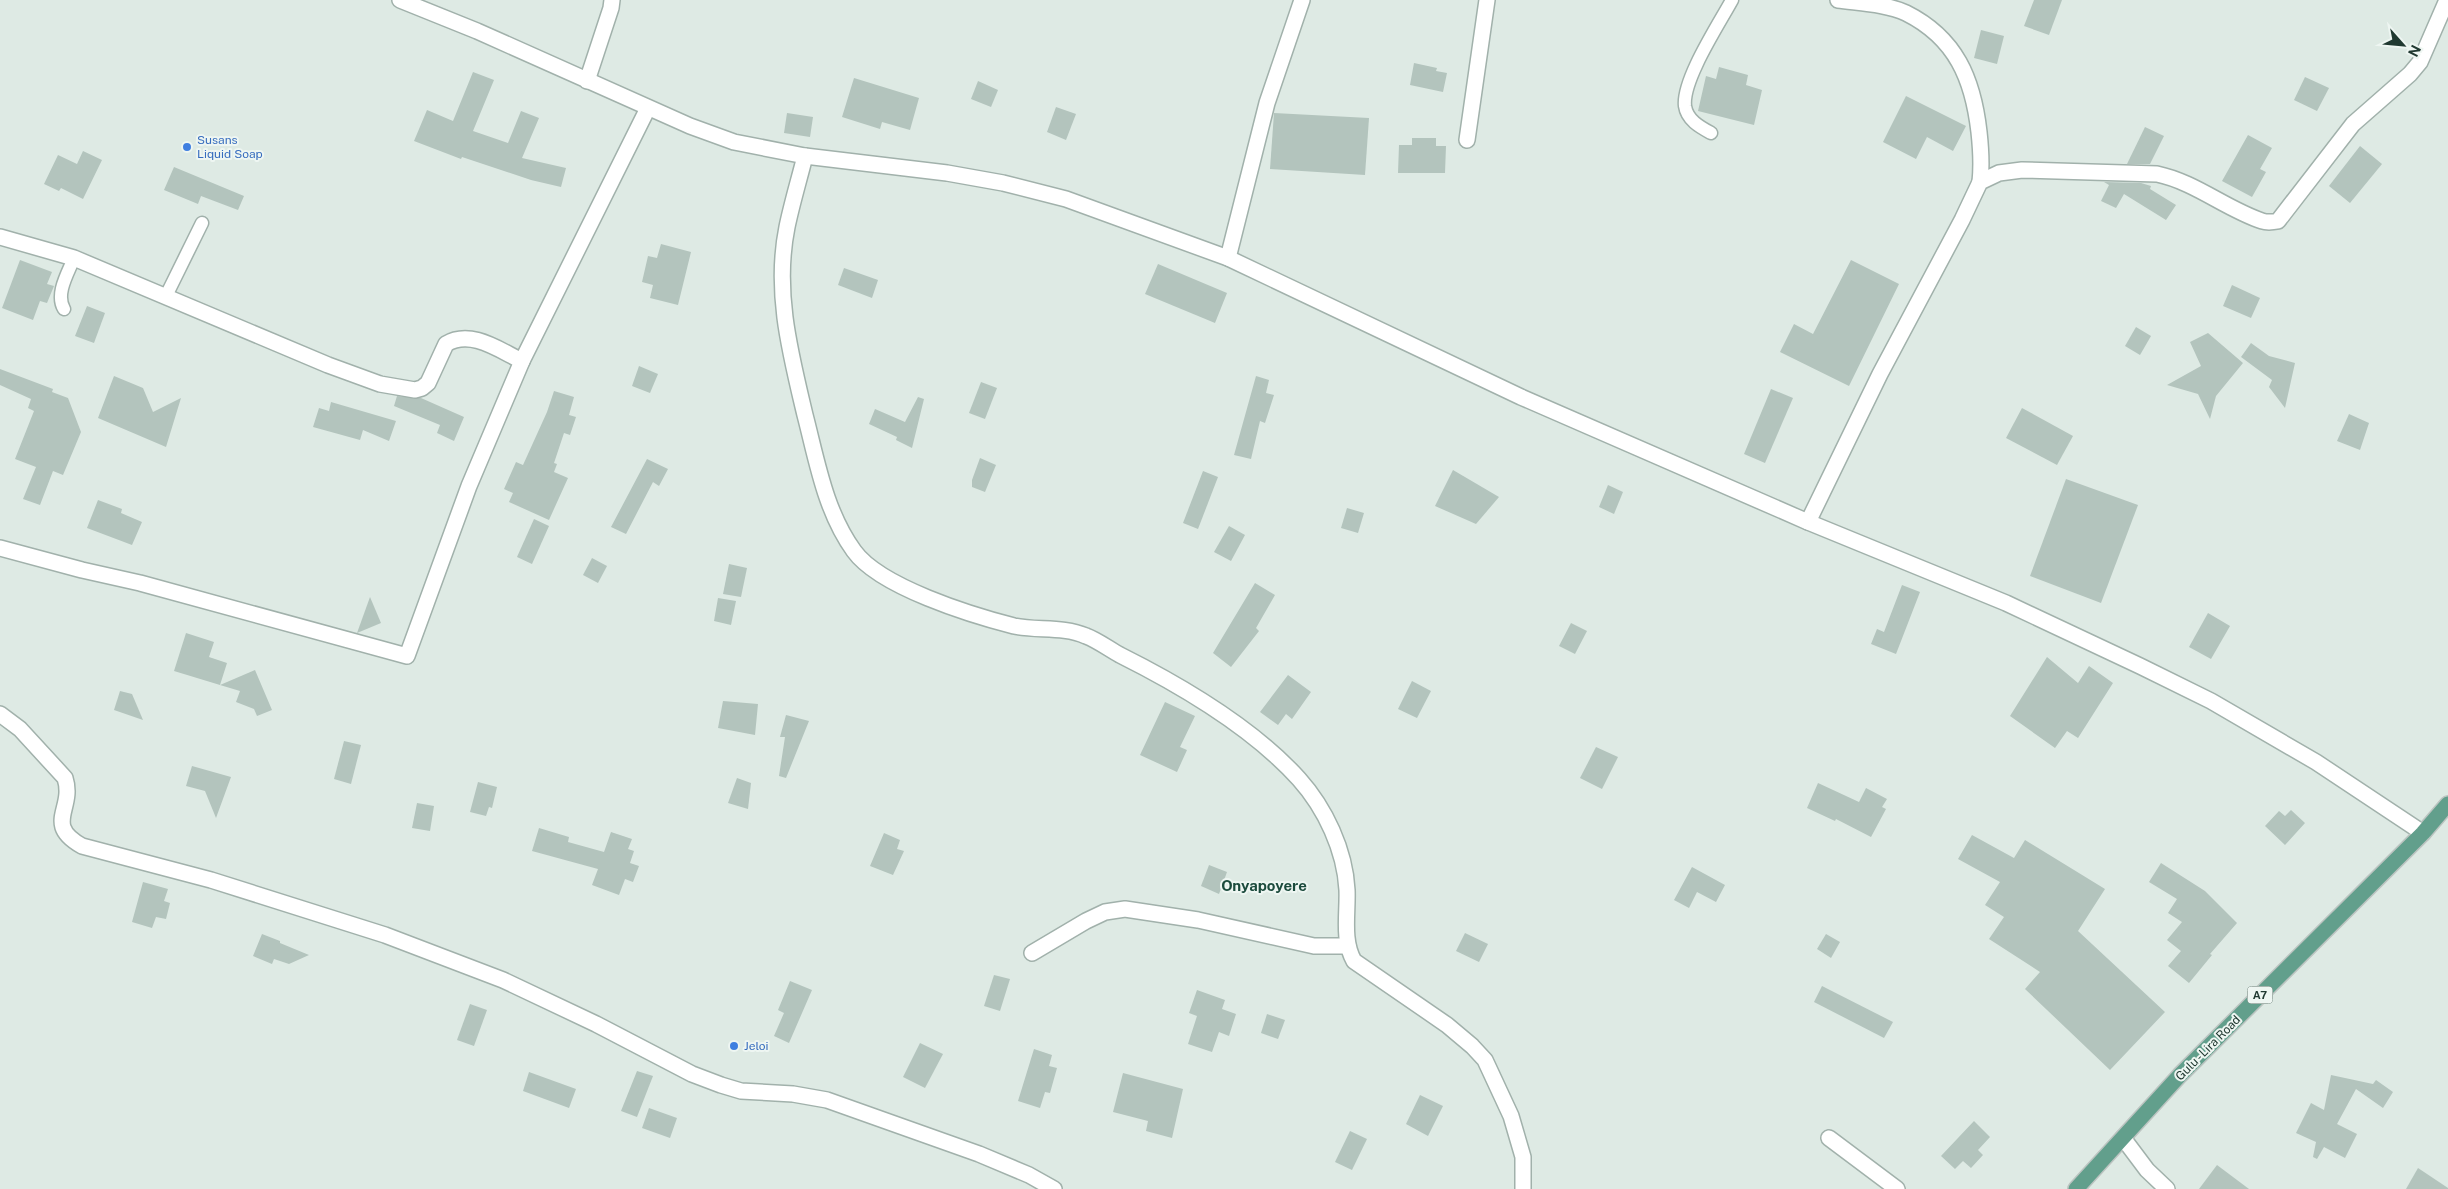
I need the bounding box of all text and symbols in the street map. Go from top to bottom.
north arrow [2378,20,2428,70]
text: N [2405,42,2424,59]
place label: Susans Liquid Soap [197,133,263,161]
marker: Susans Liquid Soap [181,141,193,153]
district label: Onyapoyere [1221,877,1307,894]
road number: A7 [2248,986,2272,1004]
street label: Gulu - Lira Road [2173,1013,2243,1083]
place label: Jeloi [744,1039,769,1053]
marker: Jeloi [728,1040,740,1052]

